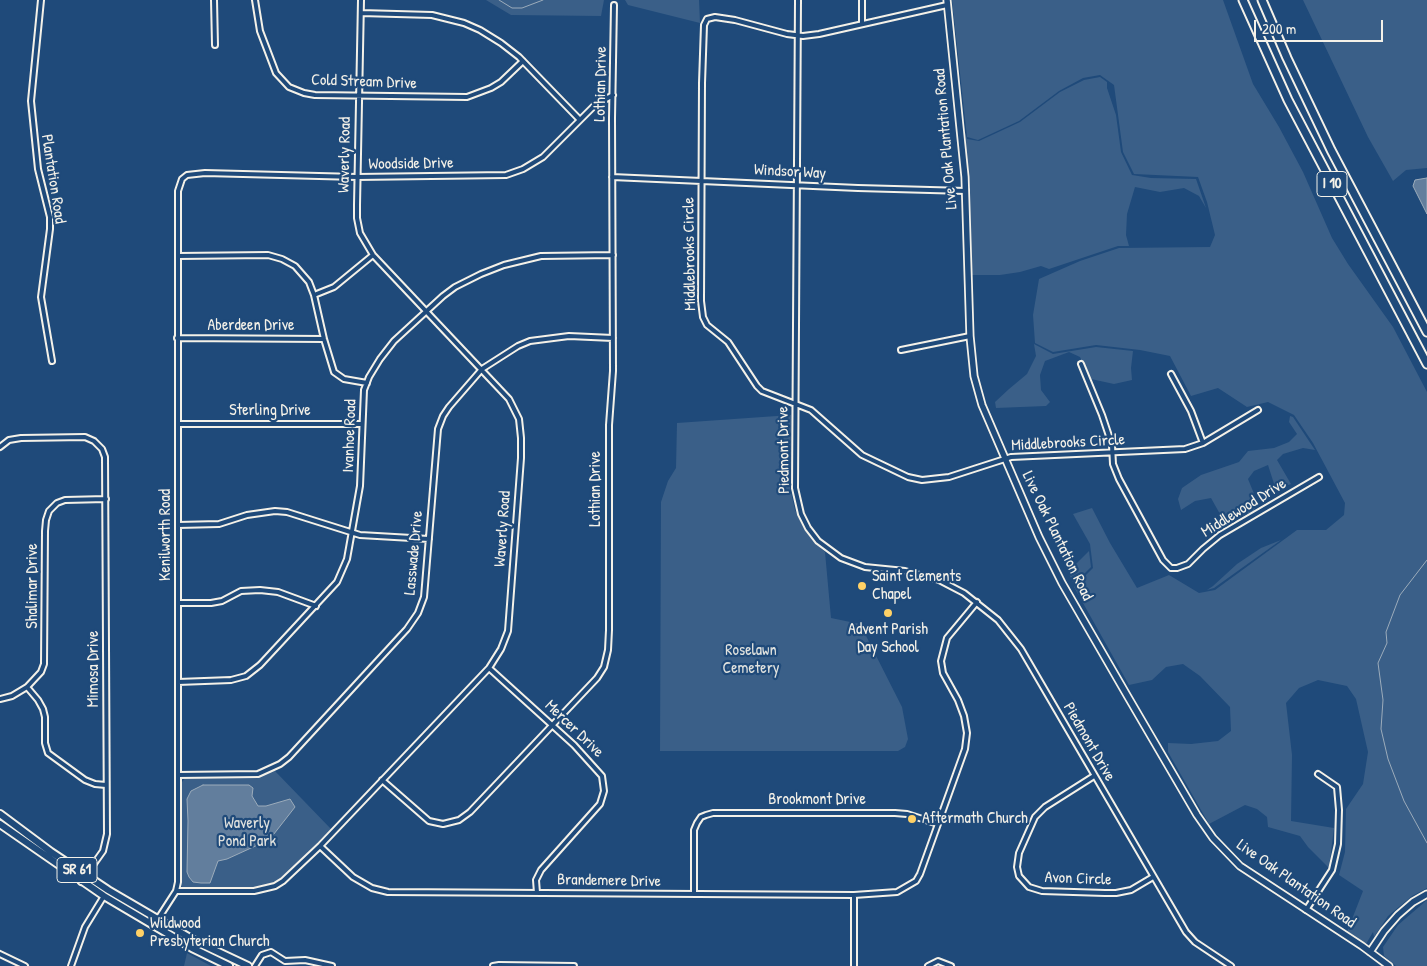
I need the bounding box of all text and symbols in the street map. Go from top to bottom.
scale bar [1257,10,1386,42]
text: 200 m [1262,18,1296,39]
street label: Lothian Drive [591,46,611,122]
street label: Live Oak Plantation Road [930,68,962,210]
street label: Cold Stream Drive [311,71,417,93]
street label: Waverly Road [335,117,355,193]
street label: Plantation Road [36,133,70,225]
street label: Woodside Drive [368,154,454,174]
street label: Windsor Way [753,161,827,183]
road number: I 10 [1317,172,1347,196]
street label: Middlebrooks Circle [679,197,701,311]
street label: Aberdeen Drive [208,316,294,336]
street label: Ivanhoe Road [339,399,361,473]
street label: Sterling Drive [229,401,311,421]
street label: Piedmont Drive [774,406,794,494]
street label: Middlebrooks Circle [1011,430,1125,456]
street label: Lothian Drive [586,451,606,527]
street label: Live Oak Plantation Road [1017,468,1097,604]
street label: Middlewood Drive [1198,474,1290,542]
street label: Kenilworth Road [156,489,176,581]
street label: Waverly Road [491,490,515,568]
street label: Lasswade Drive [401,510,427,596]
street label: Shalimar Drive [23,543,43,629]
place label: Saint Clements Chapel [872,567,961,605]
marker: Saint Clements Chapel [856,580,868,592]
marker: Advent Parish Day School [882,607,894,619]
place label: Advent Parish Day School [848,620,928,658]
street label: Mimosa Drive [84,631,104,707]
park label: Roselawn Cemetery [722,641,780,679]
street label: Mercer Drive [541,696,607,762]
street label: Piedmont Drive [1059,699,1119,785]
street label: Brookmont Drive [768,790,866,810]
place label: Aftermath Church [922,809,1028,829]
marker: Aftermath Church [906,813,918,825]
park label: Waverly Pond Park [218,814,276,852]
street label: Live Oak Plantation Road [1233,836,1359,932]
road number: SR 61 [57,858,97,882]
street label: Avon Circle [1044,868,1112,890]
street label: Brandemere Drive [557,870,661,892]
place label: Wildwood Presbyterian Church [150,914,270,952]
marker: Wildwood Presbyterian Church [134,927,146,939]

